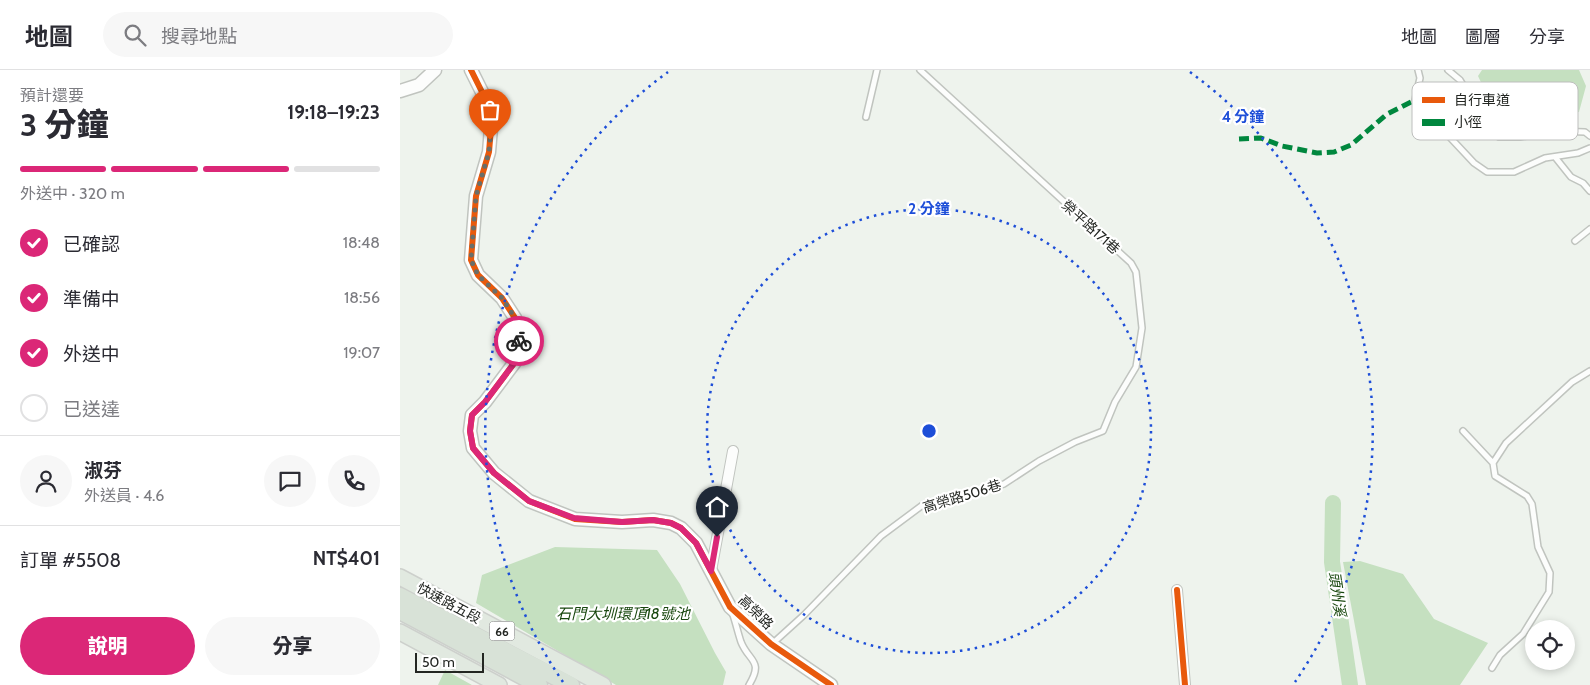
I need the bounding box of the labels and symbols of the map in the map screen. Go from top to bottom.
legend [1412,82,1578,140]
pin [469,89,511,140]
text: 自行車道 [1454,91,1510,109]
text: 4 分鐘 [1222,108,1264,126]
text: 小徑 [1454,113,1482,131]
street label: 榮平路171巷 [1058,196,1124,258]
text: 2 分鐘 [908,200,950,218]
courier [494,316,544,366]
centre of rings [920,422,938,440]
street label: 高榮路506巷 [920,476,1004,516]
pin [696,486,738,537]
water label: 頭州溪 [1325,570,1349,620]
street label: 快速路五段 [414,579,484,627]
street label: 高榮路 [735,591,777,633]
water label: 石門大圳環頂18號池 [556,605,692,623]
road number: 66 [490,622,514,640]
scale bar [415,650,484,673]

